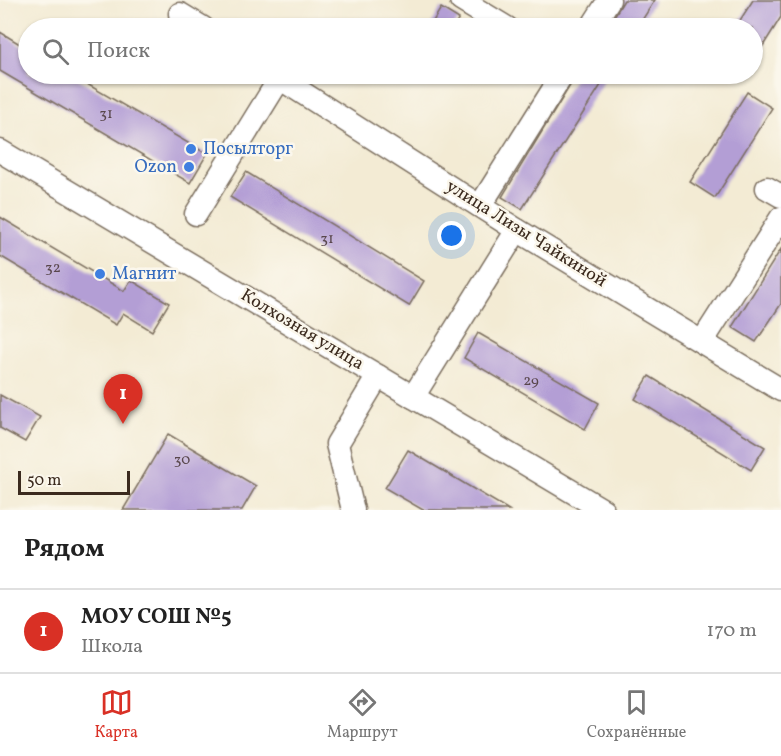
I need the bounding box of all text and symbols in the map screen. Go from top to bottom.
search box [18,18,763,84]
icon: search [39,35,72,68]
text: Поиск [87,36,150,67]
house number: 31 [99,104,113,125]
place label: Посылторг [203,137,293,162]
marker: Посылторг [184,142,198,156]
place label: Ozon [135,155,177,180]
marker: Ozon [182,160,196,174]
street label: улица Лизы Чайкиной [441,174,611,294]
your location [437,221,466,250]
house number: 31 [320,229,334,250]
house number: 32 [45,258,61,279]
place label: Магнит [112,262,176,287]
marker: Магнит [93,267,107,281]
street label: Колхозная улица [236,283,368,377]
house number: 29 [523,371,539,392]
pin: 1 [104,374,142,424]
house number: 30 [174,450,190,471]
scale bar [18,468,130,496]
text: 50 m [27,470,61,492]
text: Рядом [24,531,104,567]
text: МОУ СОШ №5 [81,602,232,633]
text: 1 [39,617,48,645]
text: 170 m [707,617,757,645]
text: Школа [81,633,143,661]
tab: Карта [95,686,138,744]
tab: Маршрут [327,686,398,744]
tab: Сохранённые [587,686,686,744]

